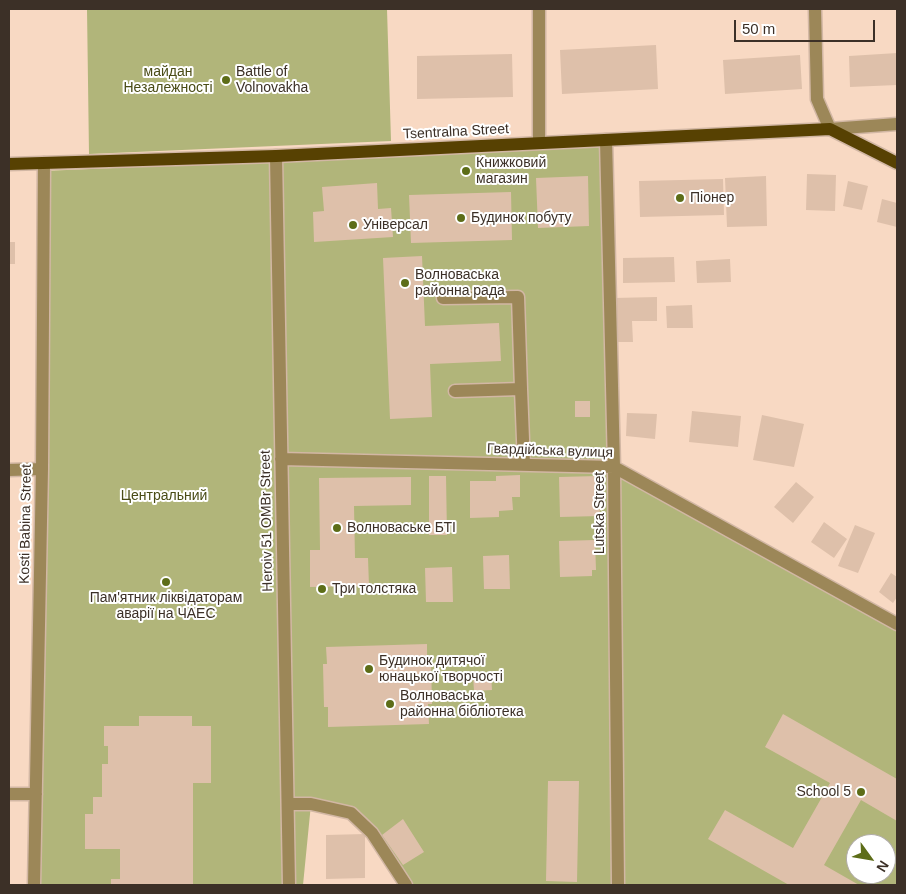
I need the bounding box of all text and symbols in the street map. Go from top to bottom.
scale bar [736,10,877,42]
text: 50 m [742,20,775,37]
park label: майдан Незалежності [124,64,212,96]
place label: Battle of Volnovakha [236,64,308,96]
marker: Battle of Volnovakha [220,74,232,86]
street label: Tsentralna Street [403,121,509,143]
place label: Книжковий магазин [476,155,546,188]
marker: Книжковий магазин [460,165,472,177]
place label: Піонер [690,190,734,206]
marker: Піонер [674,192,686,204]
place label: Будинок побуту [471,210,572,226]
marker: Будинок побуту [455,212,467,224]
place label: Універсал [363,217,428,233]
marker: Універсал [347,219,359,231]
place label: Волноваська районна рада [415,267,505,300]
marker: Волноваська районна рада [399,277,411,289]
street label: Гвардійська вулиця [487,440,613,462]
street label: Heroiv 51 OMBr Street [257,450,277,592]
street label: Kosti Babina Street [17,464,35,584]
street label: Lutska Street [592,472,608,554]
park label: Центральний [121,488,207,504]
place label: Волноваське БТІ [347,520,456,536]
marker: Волноваське БТІ [331,522,343,534]
marker: Пам'ятник ліквідаторам аварії на ЧАЕС [160,576,172,588]
place label: Три толстяка [332,581,416,597]
marker: Три толстяка [316,583,328,595]
place label: Пам'ятник ліквідаторам аварії на ЧАЕС [90,590,242,622]
place label: Будинок дитячої юнацької творчості [379,653,503,686]
marker: Будинок дитячої юнацької творчості [363,663,375,675]
place label: Волноваська районна бібліотека [400,688,524,720]
marker: Волноваська районна бібліотека [384,698,396,710]
place label: School 5 [797,784,851,800]
marker: School 5 [855,786,867,798]
north arrow [846,834,896,884]
text: N [873,858,892,875]

